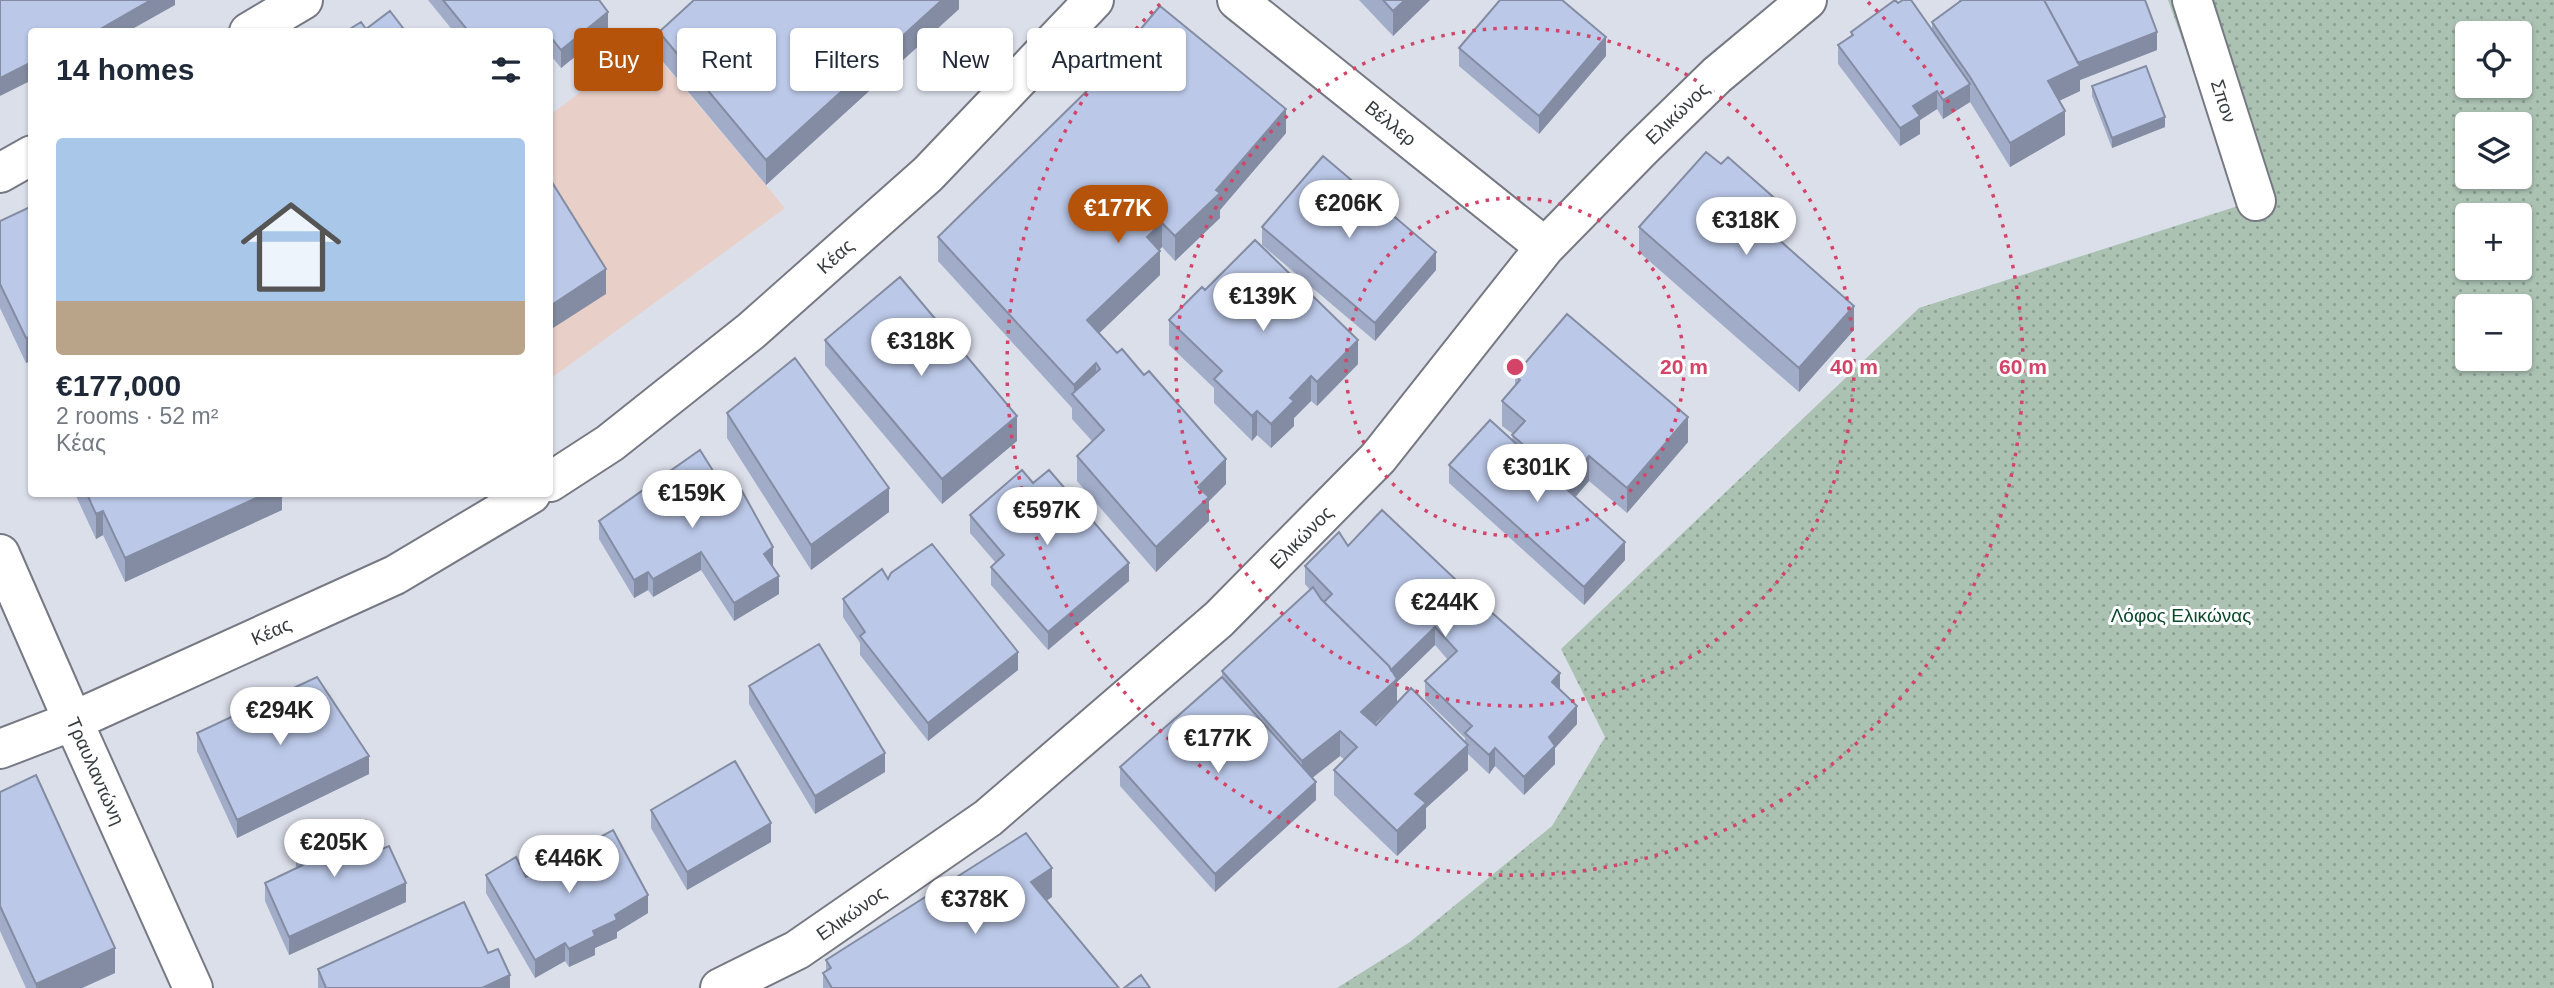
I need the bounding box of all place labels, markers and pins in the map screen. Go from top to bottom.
pin: €206K [1300,180,1398,240]
pin: €177K [1069,186,1167,245]
pin: €318K [1697,198,1795,257]
pin: €139K [1214,274,1312,333]
pin: €318K [872,318,970,378]
centre of rings [1503,355,1527,379]
pin: €301K [1488,444,1586,504]
pin: €159K [643,470,741,530]
pin: €597K [998,488,1096,547]
pin: €244K [1396,580,1494,639]
pin: €294K [231,688,329,747]
pin: €177K [1169,716,1267,775]
pin: €205K [285,820,383,879]
pin: €446K [520,836,618,895]
pin: €378K [926,876,1024,936]

